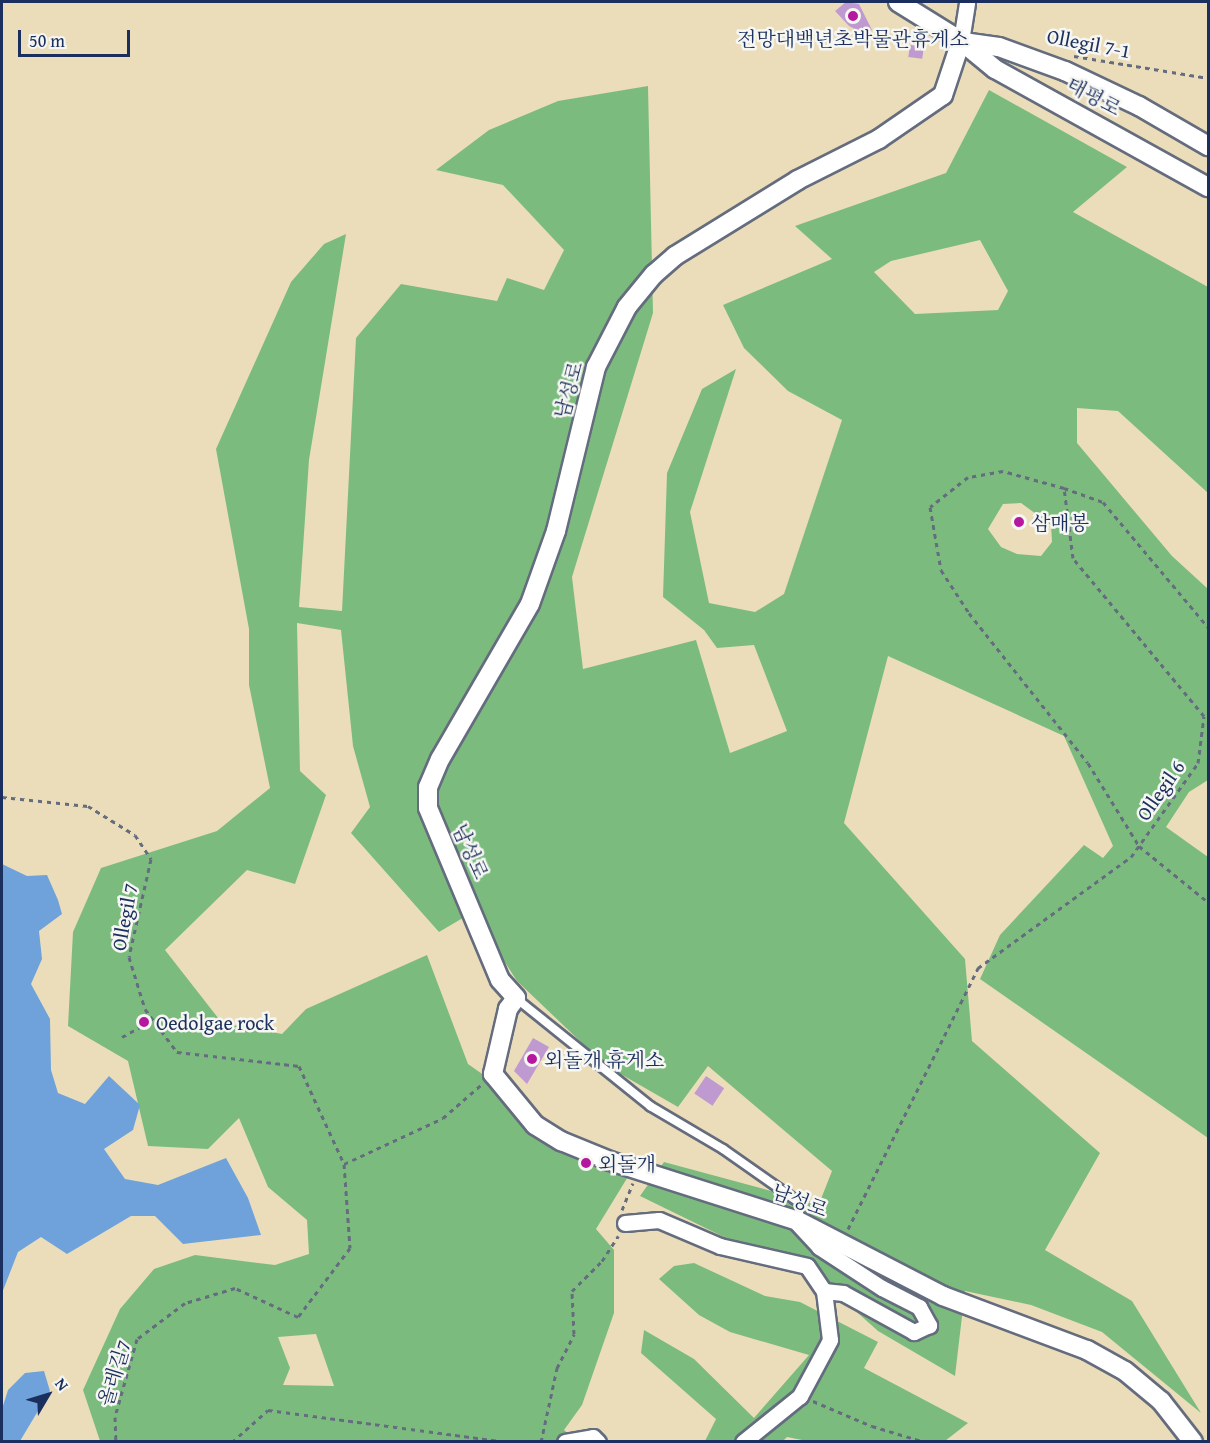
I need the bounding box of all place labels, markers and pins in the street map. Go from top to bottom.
marker: 전망대백년초박물관휴게소 [846,9,860,23]
place label: 전망대백년초박물관휴게소 [737,26,969,50]
place label: 삼매봉 [1031,510,1089,534]
marker: 삼매봉 [1012,515,1026,529]
place label: Oedolgae rock [156,1010,274,1034]
marker: Oedolgae rock [137,1015,151,1029]
place label: 외돌개 휴게소 [544,1047,664,1071]
marker: 외돌개 휴게소 [525,1052,539,1066]
place label: 외돌개 [598,1151,656,1175]
marker: 외돌개 [579,1156,593,1170]

